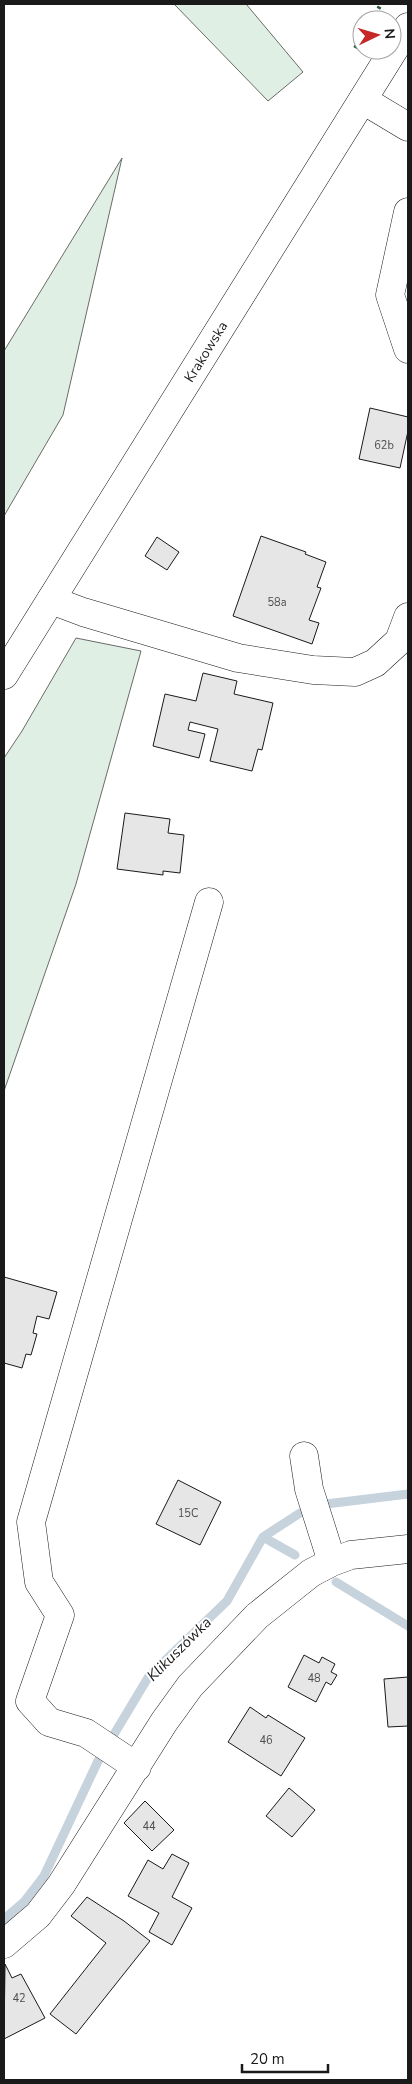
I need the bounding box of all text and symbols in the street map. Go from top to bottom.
north arrow [352,10,402,60]
text: N [380,28,399,40]
street label: Krakowska [179,318,232,386]
house number: 62b [374,438,394,453]
house number: 58a [267,595,287,610]
house number: 15C [178,1506,198,1521]
water label: Klikuszówka [142,1612,216,1686]
house number: 48 [307,1671,321,1686]
house number: 46 [259,1733,273,1748]
house number: 44 [142,1819,156,1834]
house number: 42 [12,1991,26,2006]
scale bar [242,2042,328,2074]
text: 20 m [250,2049,285,2069]

